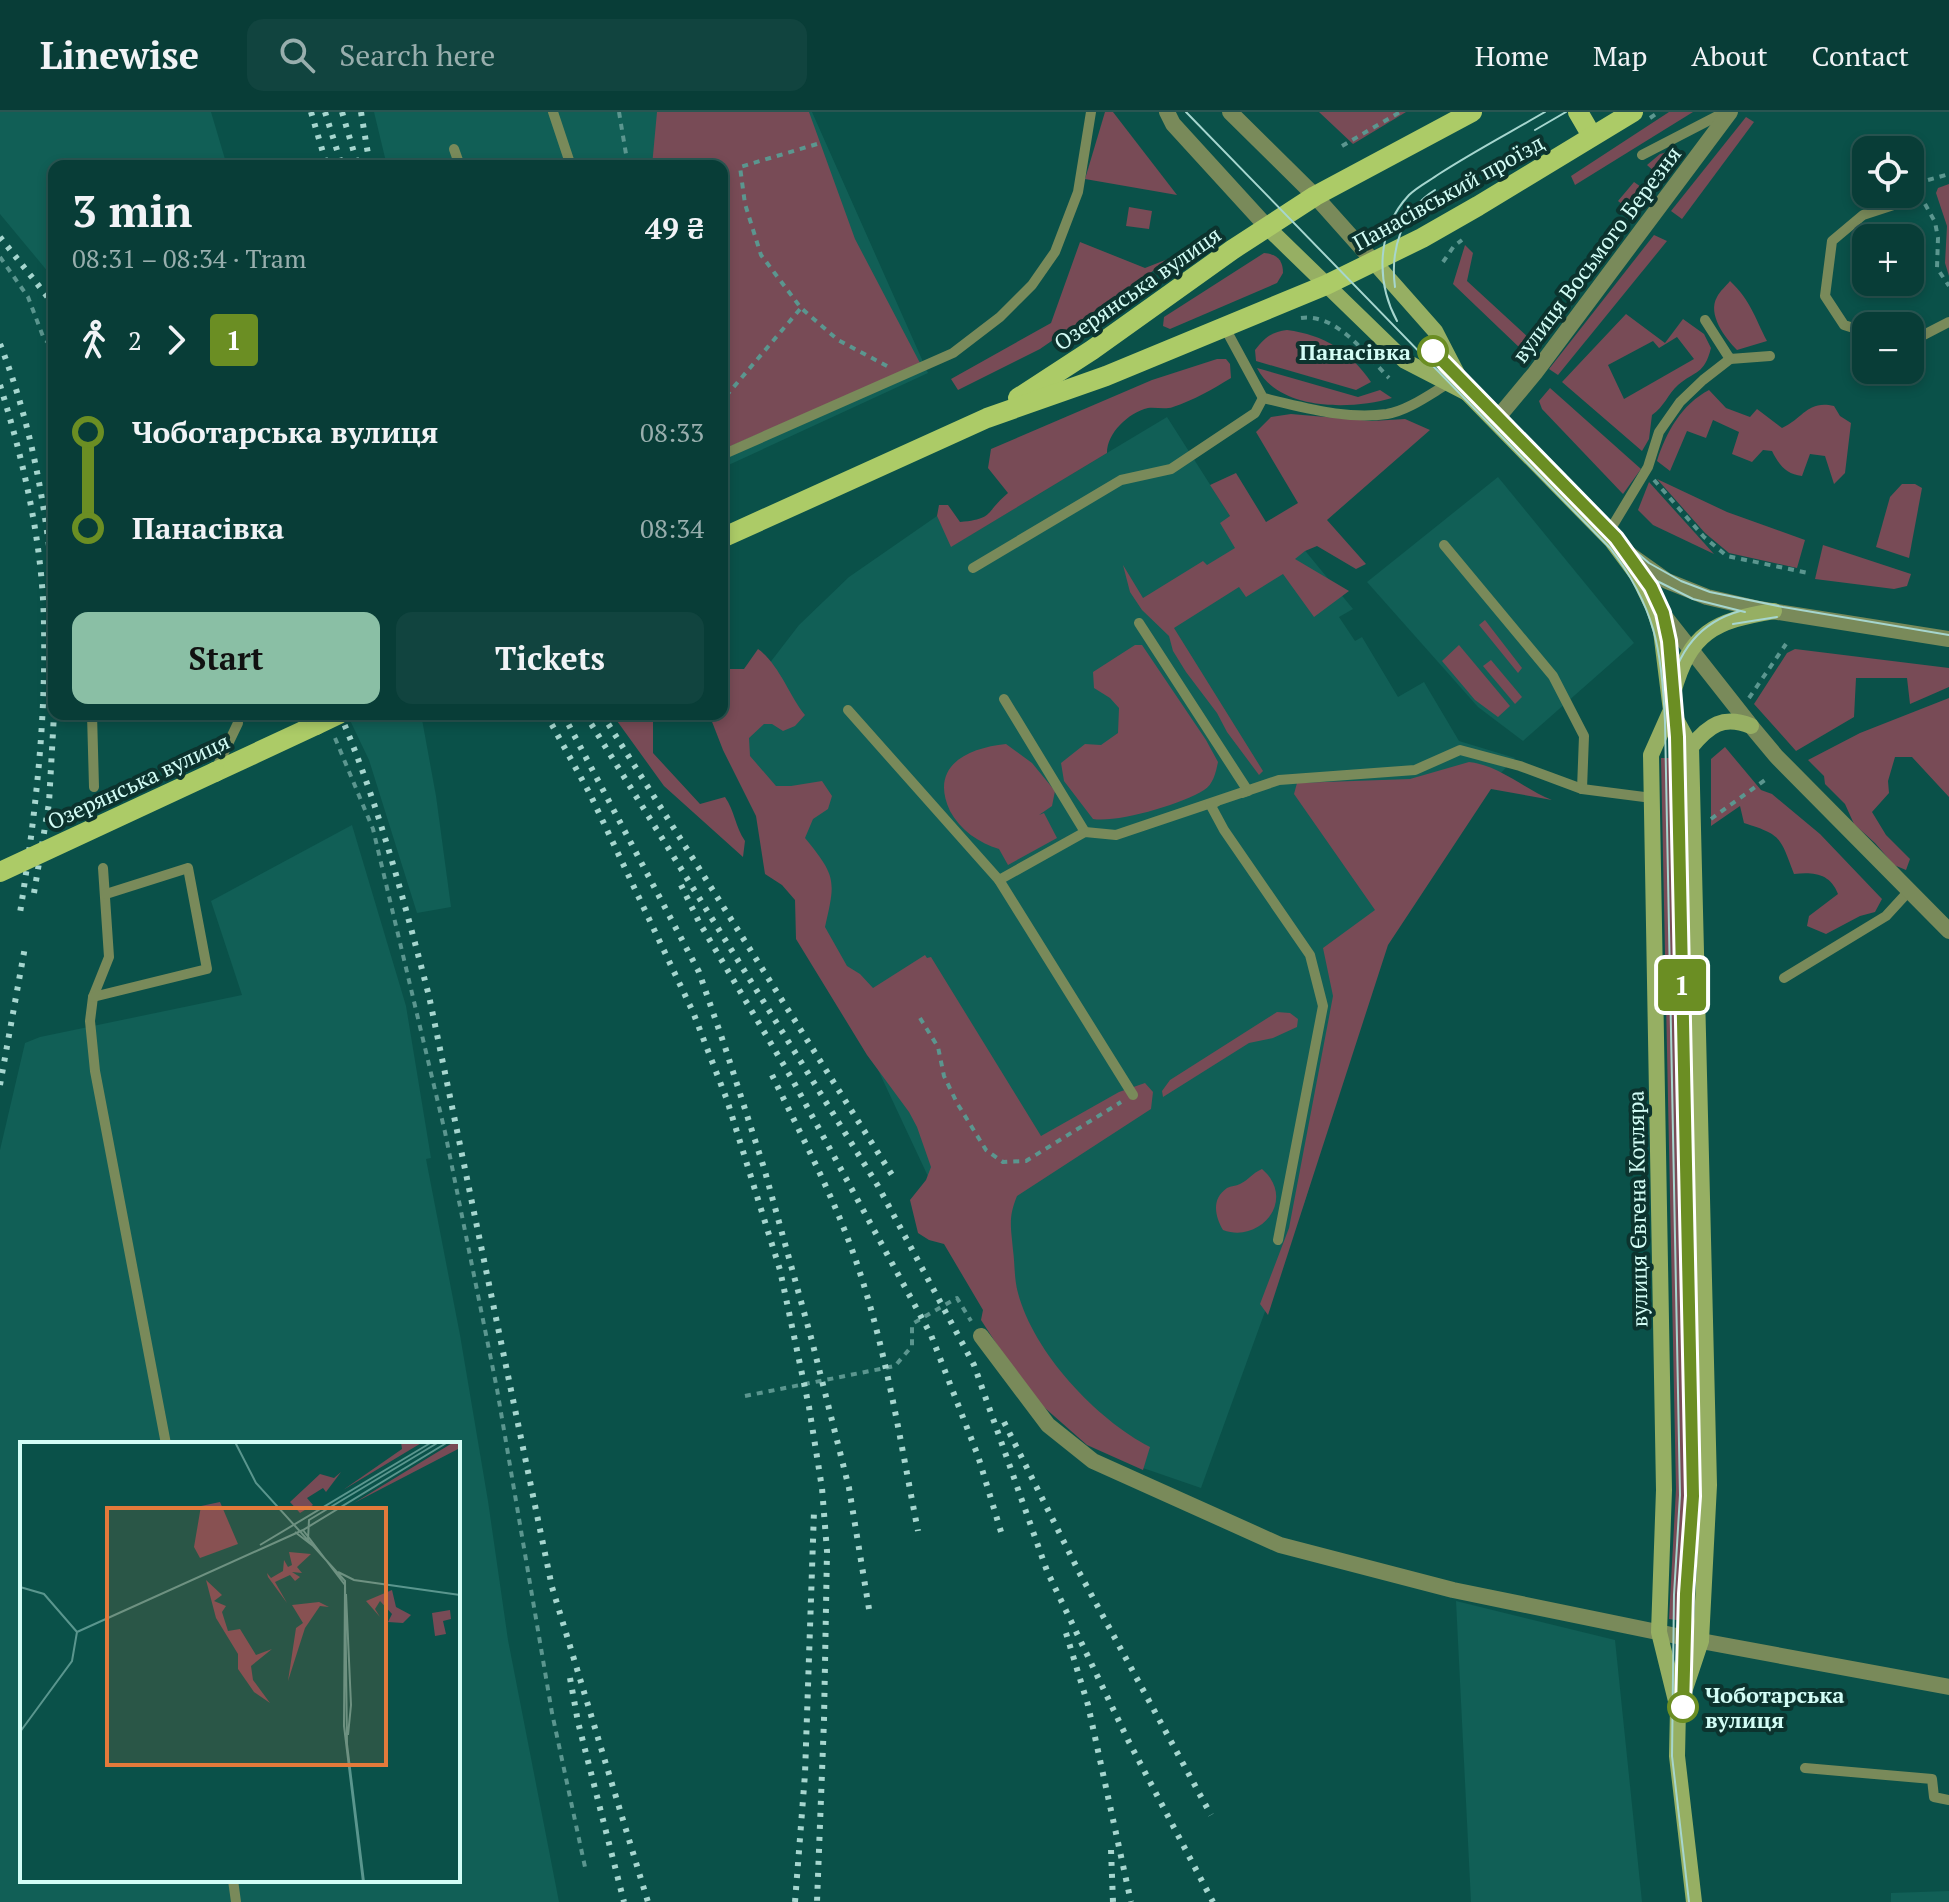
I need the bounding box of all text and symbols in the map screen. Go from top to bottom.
search box [247,19,807,91]
text: Linewise [40,30,199,80]
icon: search [275,33,319,77]
text: Search here [339,35,495,75]
text: Home [1475,37,1549,74]
text: Map [1593,37,1647,74]
text: About [1691,37,1768,74]
text: Contact [1812,37,1909,74]
street label: Панасівський проїзд [1347,127,1549,257]
map controls [1852,136,1924,384]
button: locate [1852,136,1924,208]
street label: вулиця Восьмого Березня [1505,140,1687,368]
text: 3 min [72,181,192,240]
text: 49 ₴ [645,208,704,248]
street label: Озерянська вулиця [1048,219,1226,357]
button: + [1852,224,1924,296]
text: 08:31 – 08:34 · Tram [72,241,306,275]
button: − [1852,312,1924,384]
icon: walk [72,318,116,362]
icon: forward [154,318,198,362]
text: 1 [226,321,242,358]
text: 2 [128,323,142,357]
marker: Панасівка [1418,336,1448,366]
place label: Панасівка [1299,337,1411,366]
text: Чоботарська вулиця [132,412,438,452]
text: 08:33 [640,415,704,449]
text: Панасівка [132,508,284,548]
text: 08:34 [640,511,704,545]
button: Start [72,612,380,704]
button: Tickets [396,612,704,704]
street label: Озерянська вулиця [42,726,234,836]
line badge: 1 [1656,959,1708,1011]
text: 1 [1674,966,1690,1003]
street label: вулиця Євгена Котляра [1620,1090,1654,1328]
inset map [20,1442,460,1882]
place label: Чоботарська вулиця [1705,1680,1845,1734]
marker: Чоботарська вулиця [1668,1692,1698,1722]

